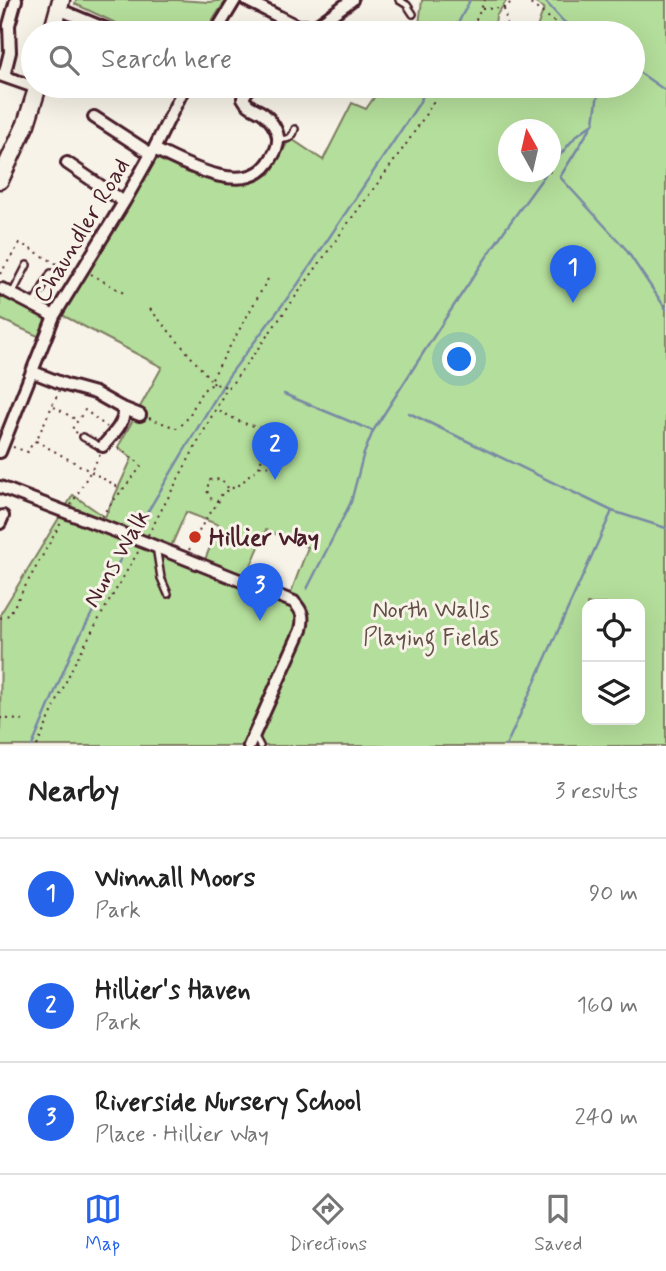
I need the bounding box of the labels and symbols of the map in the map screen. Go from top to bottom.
north arrow [498,119,561,182]
street label: Chaundler Road [27,153,138,309]
pin: 1 [550,245,596,303]
your location [442,342,476,376]
pin: 2 [252,422,298,480]
street label: Nuns Walk [77,504,158,614]
place label: Hillier Way [209,523,319,554]
marker: Hillier Way [187,529,203,545]
pin: 3 [237,563,283,621]
park label: North Walls Playing Fields [363,595,499,657]

